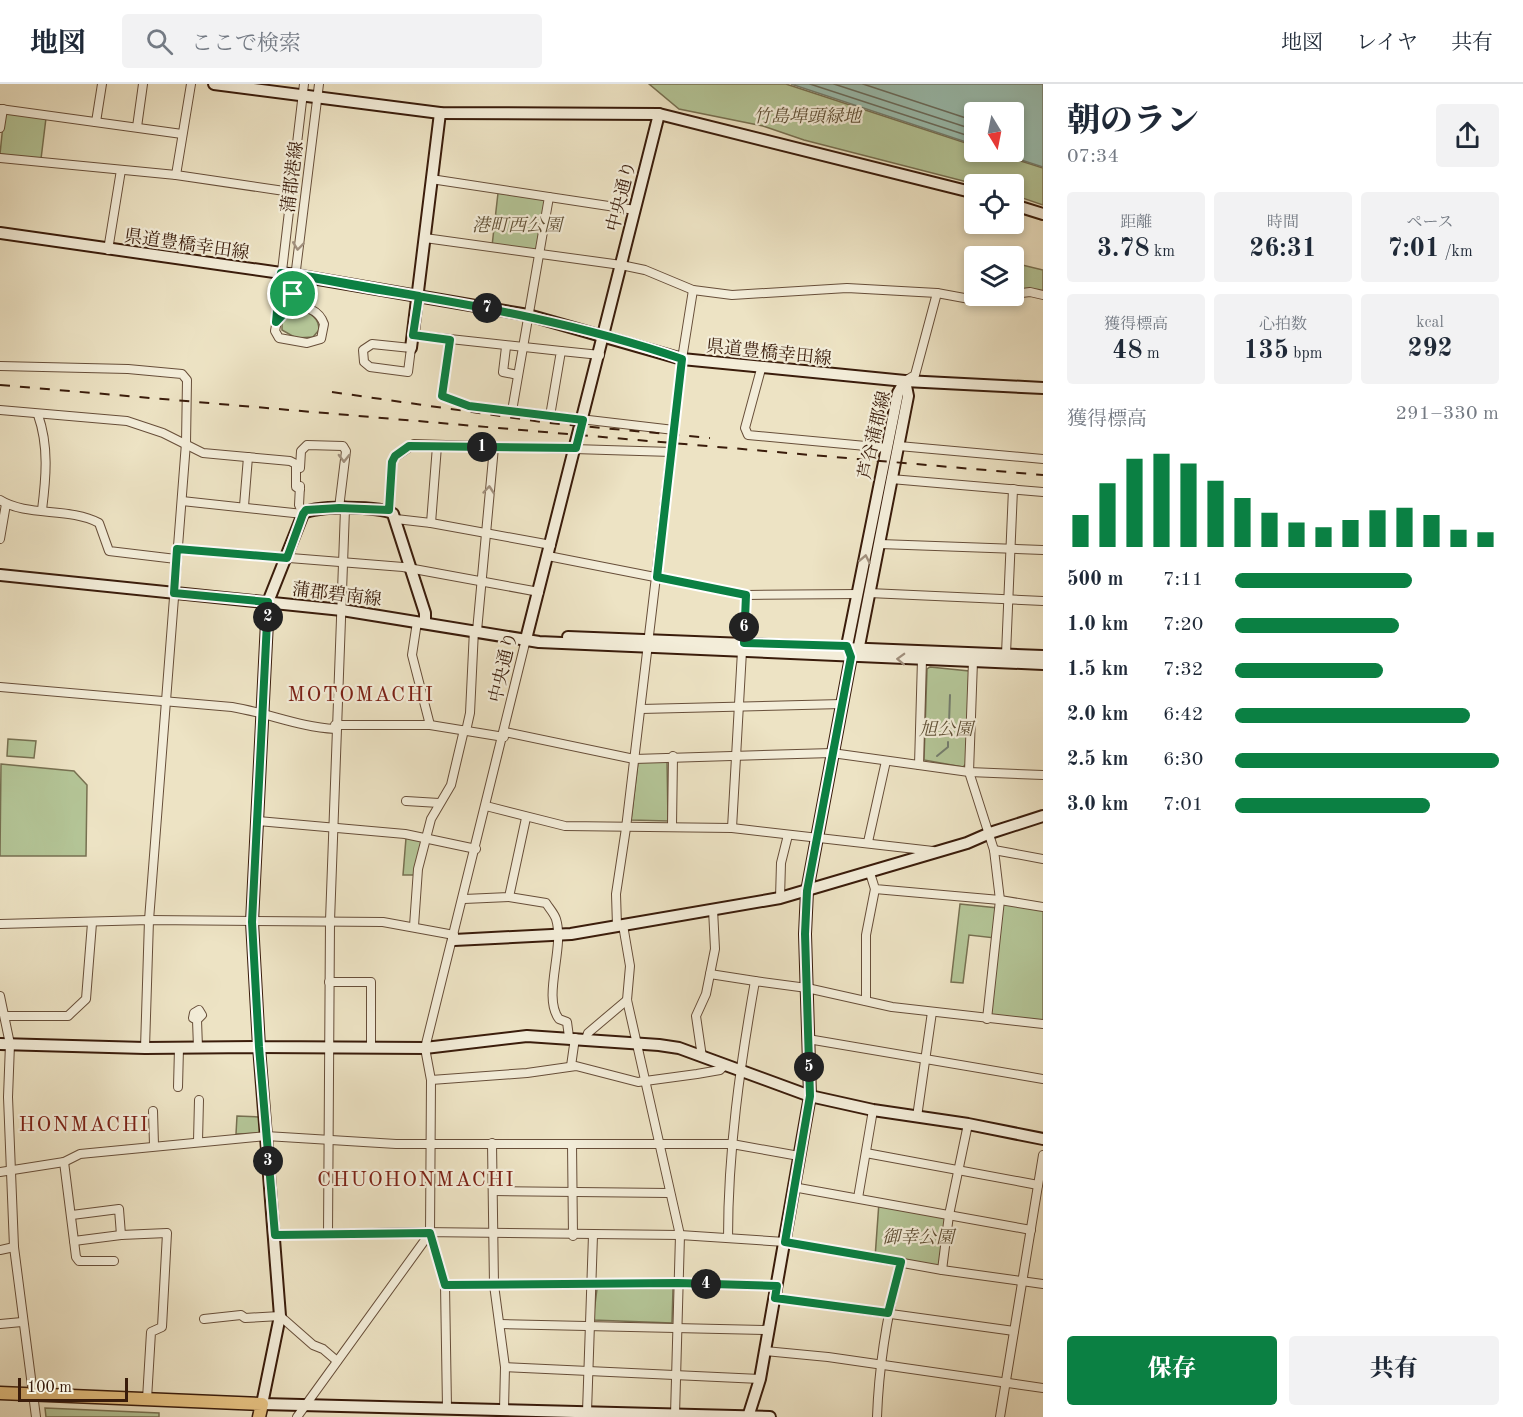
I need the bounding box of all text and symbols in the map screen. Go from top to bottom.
search box [122,14,542,68]
icon: search [143,25,176,58]
text: 地図 [30,31,86,59]
text: ここで検索 [191,33,301,55]
text: 地図 [1281,33,1323,54]
text: レイヤ [1356,33,1418,54]
text: 共有 [1451,33,1493,54]
north arrow [964,102,1024,162]
map controls [964,102,1024,306]
button: share [1436,104,1499,167]
park label: 竹島埠頭緑地 [753,106,863,126]
text: 朝のラン [1067,106,1199,139]
street label: 蒲郡港線 [278,140,306,214]
text: 07:34 [1067,147,1119,167]
street label: 中央通り [603,159,639,233]
button: locate [964,174,1024,234]
text: 距離 [1120,215,1152,231]
text: 時間 [1267,215,1299,231]
text: ペース [1406,215,1454,231]
park label: 港町西公園 [472,216,565,235]
street label: 県道豊橋幸田線 [123,225,251,263]
text: 3.78 [1097,236,1150,262]
text: 26:31 [1249,236,1317,262]
text: 7:01 [1387,236,1440,262]
one-way arrow [292,242,305,251]
text: km [1150,244,1175,260]
text: /km [1440,244,1473,260]
button: layers [964,246,1024,306]
pin [267,268,318,319]
icon: arrive [276,277,309,310]
pin: 7 [472,293,502,323]
text: 7 [482,300,492,316]
text: kcal [1416,315,1444,331]
text: 獲得標高 [1104,317,1168,333]
text: 心拍数 [1259,317,1307,333]
street label: 県道豊橋幸田線 [705,335,833,369]
text: 292 [1407,336,1453,362]
text: 48 [1112,338,1142,364]
text: 135 [1244,338,1289,364]
text: m [1142,346,1160,362]
text: bpm [1289,346,1322,362]
street label: 芦谷蒲郡線 [854,389,894,481]
text: 291–330 m [1396,404,1499,424]
text: 獲得標高 [1067,410,1147,430]
pin: 1 [467,432,497,462]
text: 1 [477,439,487,455]
one-way arrow [338,454,350,463]
one-way arrow [482,486,495,495]
one-way arrow [858,554,871,564]
text: 500 m [1067,570,1123,590]
text: 7:11 [1163,570,1203,590]
street label: 蒲郡碧南線 [291,579,383,609]
pin: 2 [253,602,283,632]
text: 2 [263,609,273,625]
pin: 6 [729,612,759,642]
text: 1.0 km [1067,615,1129,635]
text: 7:20 [1163,615,1203,635]
text: 6 [739,619,749,635]
street label: 中央通り [485,630,521,704]
one-way arrow [896,652,905,665]
text: 1.5 km [1067,660,1129,680]
text: 7:32 [1163,660,1203,680]
district label: MOTOMACHI [287,685,435,706]
text: 2.0 km [1067,705,1129,725]
text: 6:42 [1163,705,1203,725]
park label: 旭公園 [919,719,976,739]
text: 2.5 km [1067,750,1129,770]
text: 6:30 [1163,750,1203,770]
text: 3.0 km [1067,795,1129,815]
text: 7:01 [1163,795,1203,815]
pin: 5 [794,1052,824,1082]
text: 5 [804,1059,814,1075]
district label: HONMACHI [19,1115,149,1136]
pin: 3 [253,1146,283,1176]
text: 3 [263,1153,273,1169]
district label: CHUOHONMACHI [317,1170,515,1191]
park label: 御幸公園 [882,1227,957,1247]
pin: 4 [691,1269,721,1299]
text: 4 [701,1276,711,1292]
button: 保存 [1067,1336,1277,1405]
button: 共有 [1289,1336,1499,1405]
scale bar [18,1375,128,1402]
text: 100 m [27,1380,72,1396]

